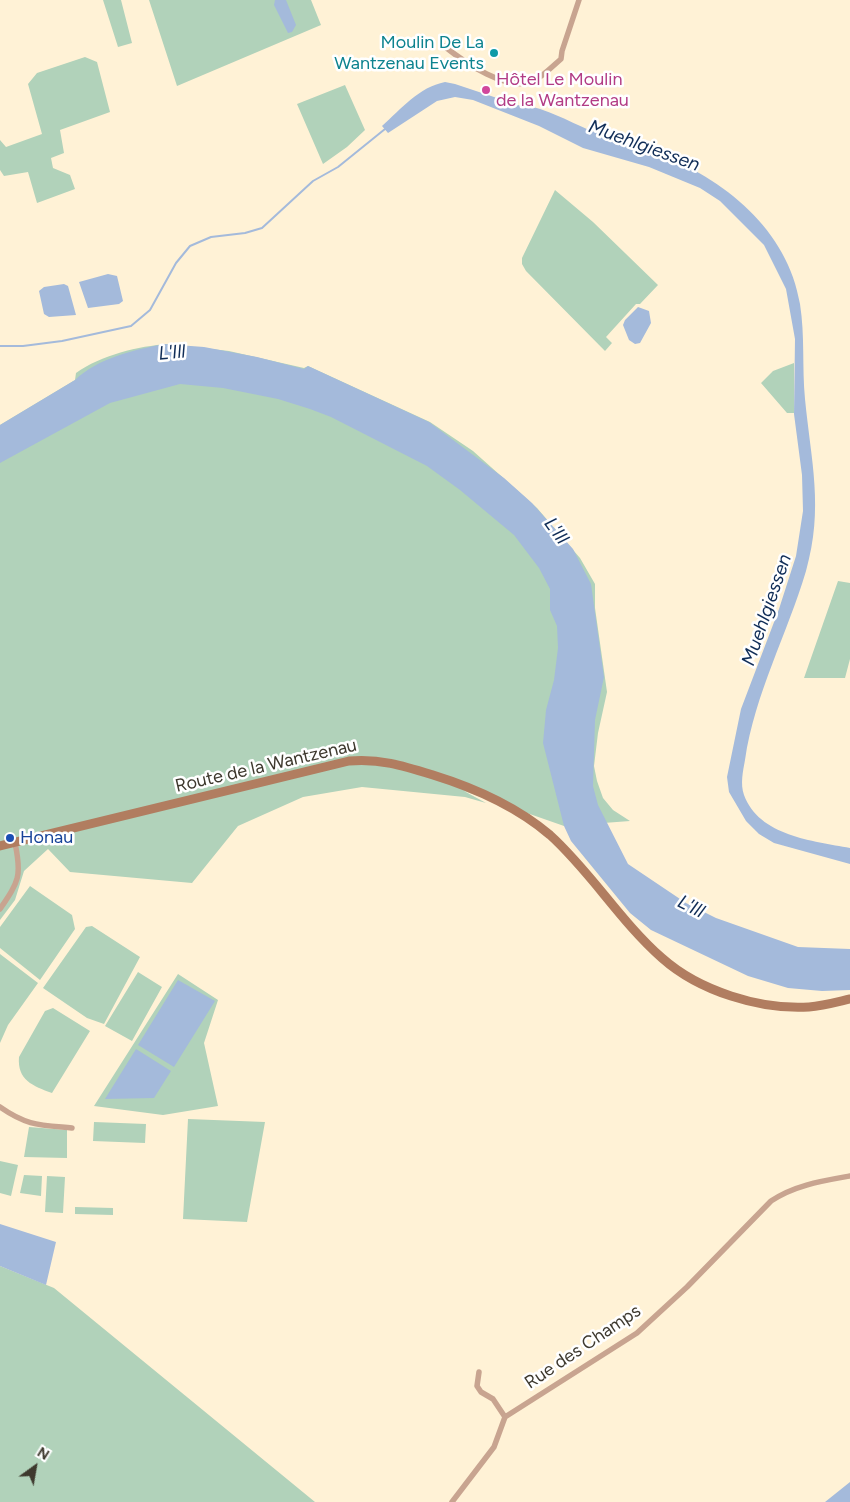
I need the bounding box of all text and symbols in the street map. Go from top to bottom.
place label: Moulin De La Wantzenau Events [334,32,484,74]
marker: Moulin De La Wantzenau Events [488,47,500,59]
place label: Hôtel Le Moulin de la Wantzenau [496,69,629,112]
marker: Hôtel Le Moulin de la Wantzenau [480,84,492,96]
water label: Muehlgiessen [585,115,703,177]
water label: L'Ill [157,340,187,366]
water label: L'Ill [539,513,573,549]
water label: Muehlgiessen [737,551,797,669]
street label: Route de la Wantzenau [173,735,359,797]
place label: Honau [20,827,73,849]
marker: Honau [4,832,16,844]
water label: L'Ill [674,891,708,923]
street label: Rue des Champs [521,1300,645,1394]
north arrow [10,1442,60,1492]
text: N [34,1444,52,1464]

